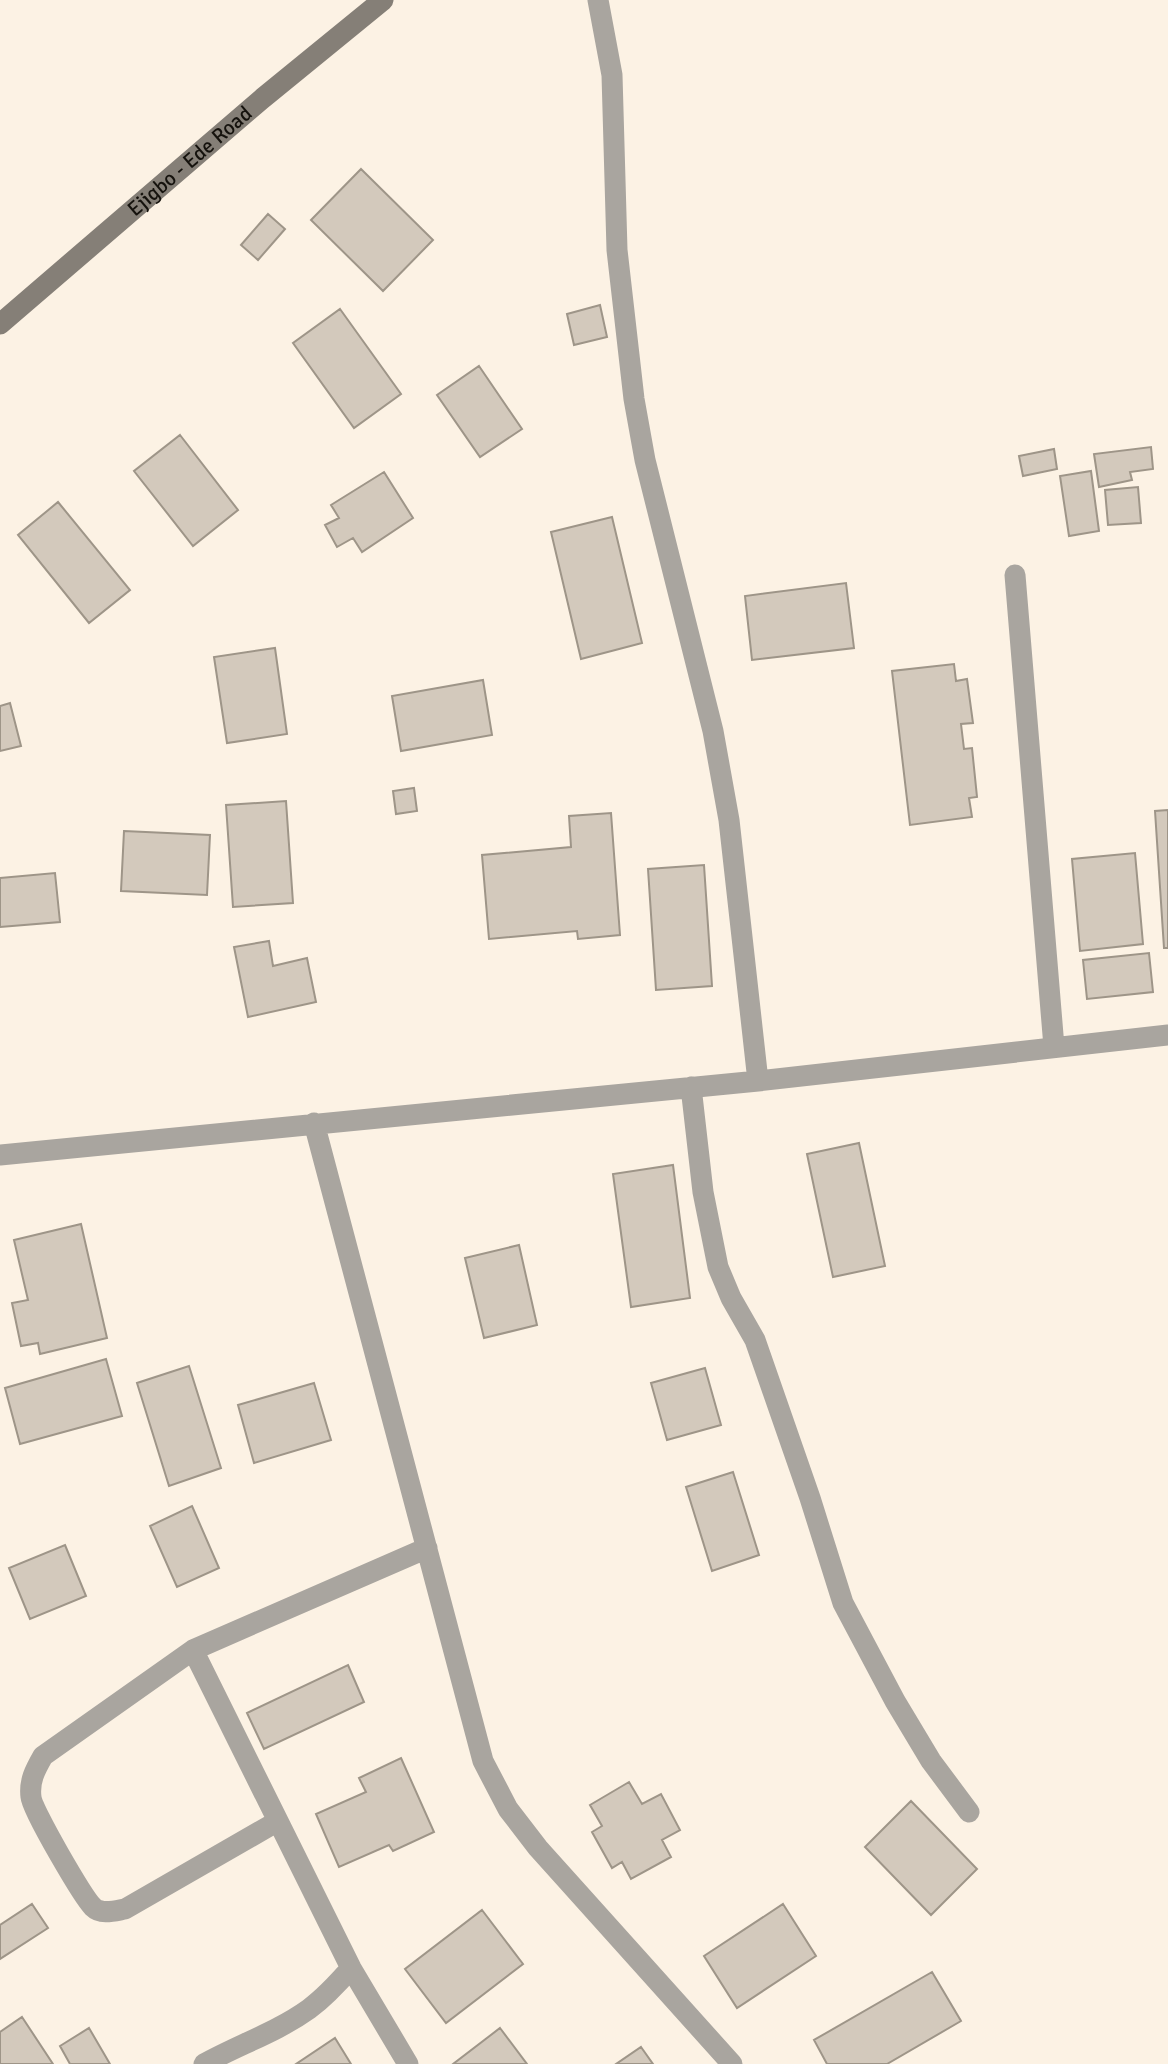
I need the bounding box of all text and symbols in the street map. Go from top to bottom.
street label: Ejigbo - Ede Road [122,100,257,222]

